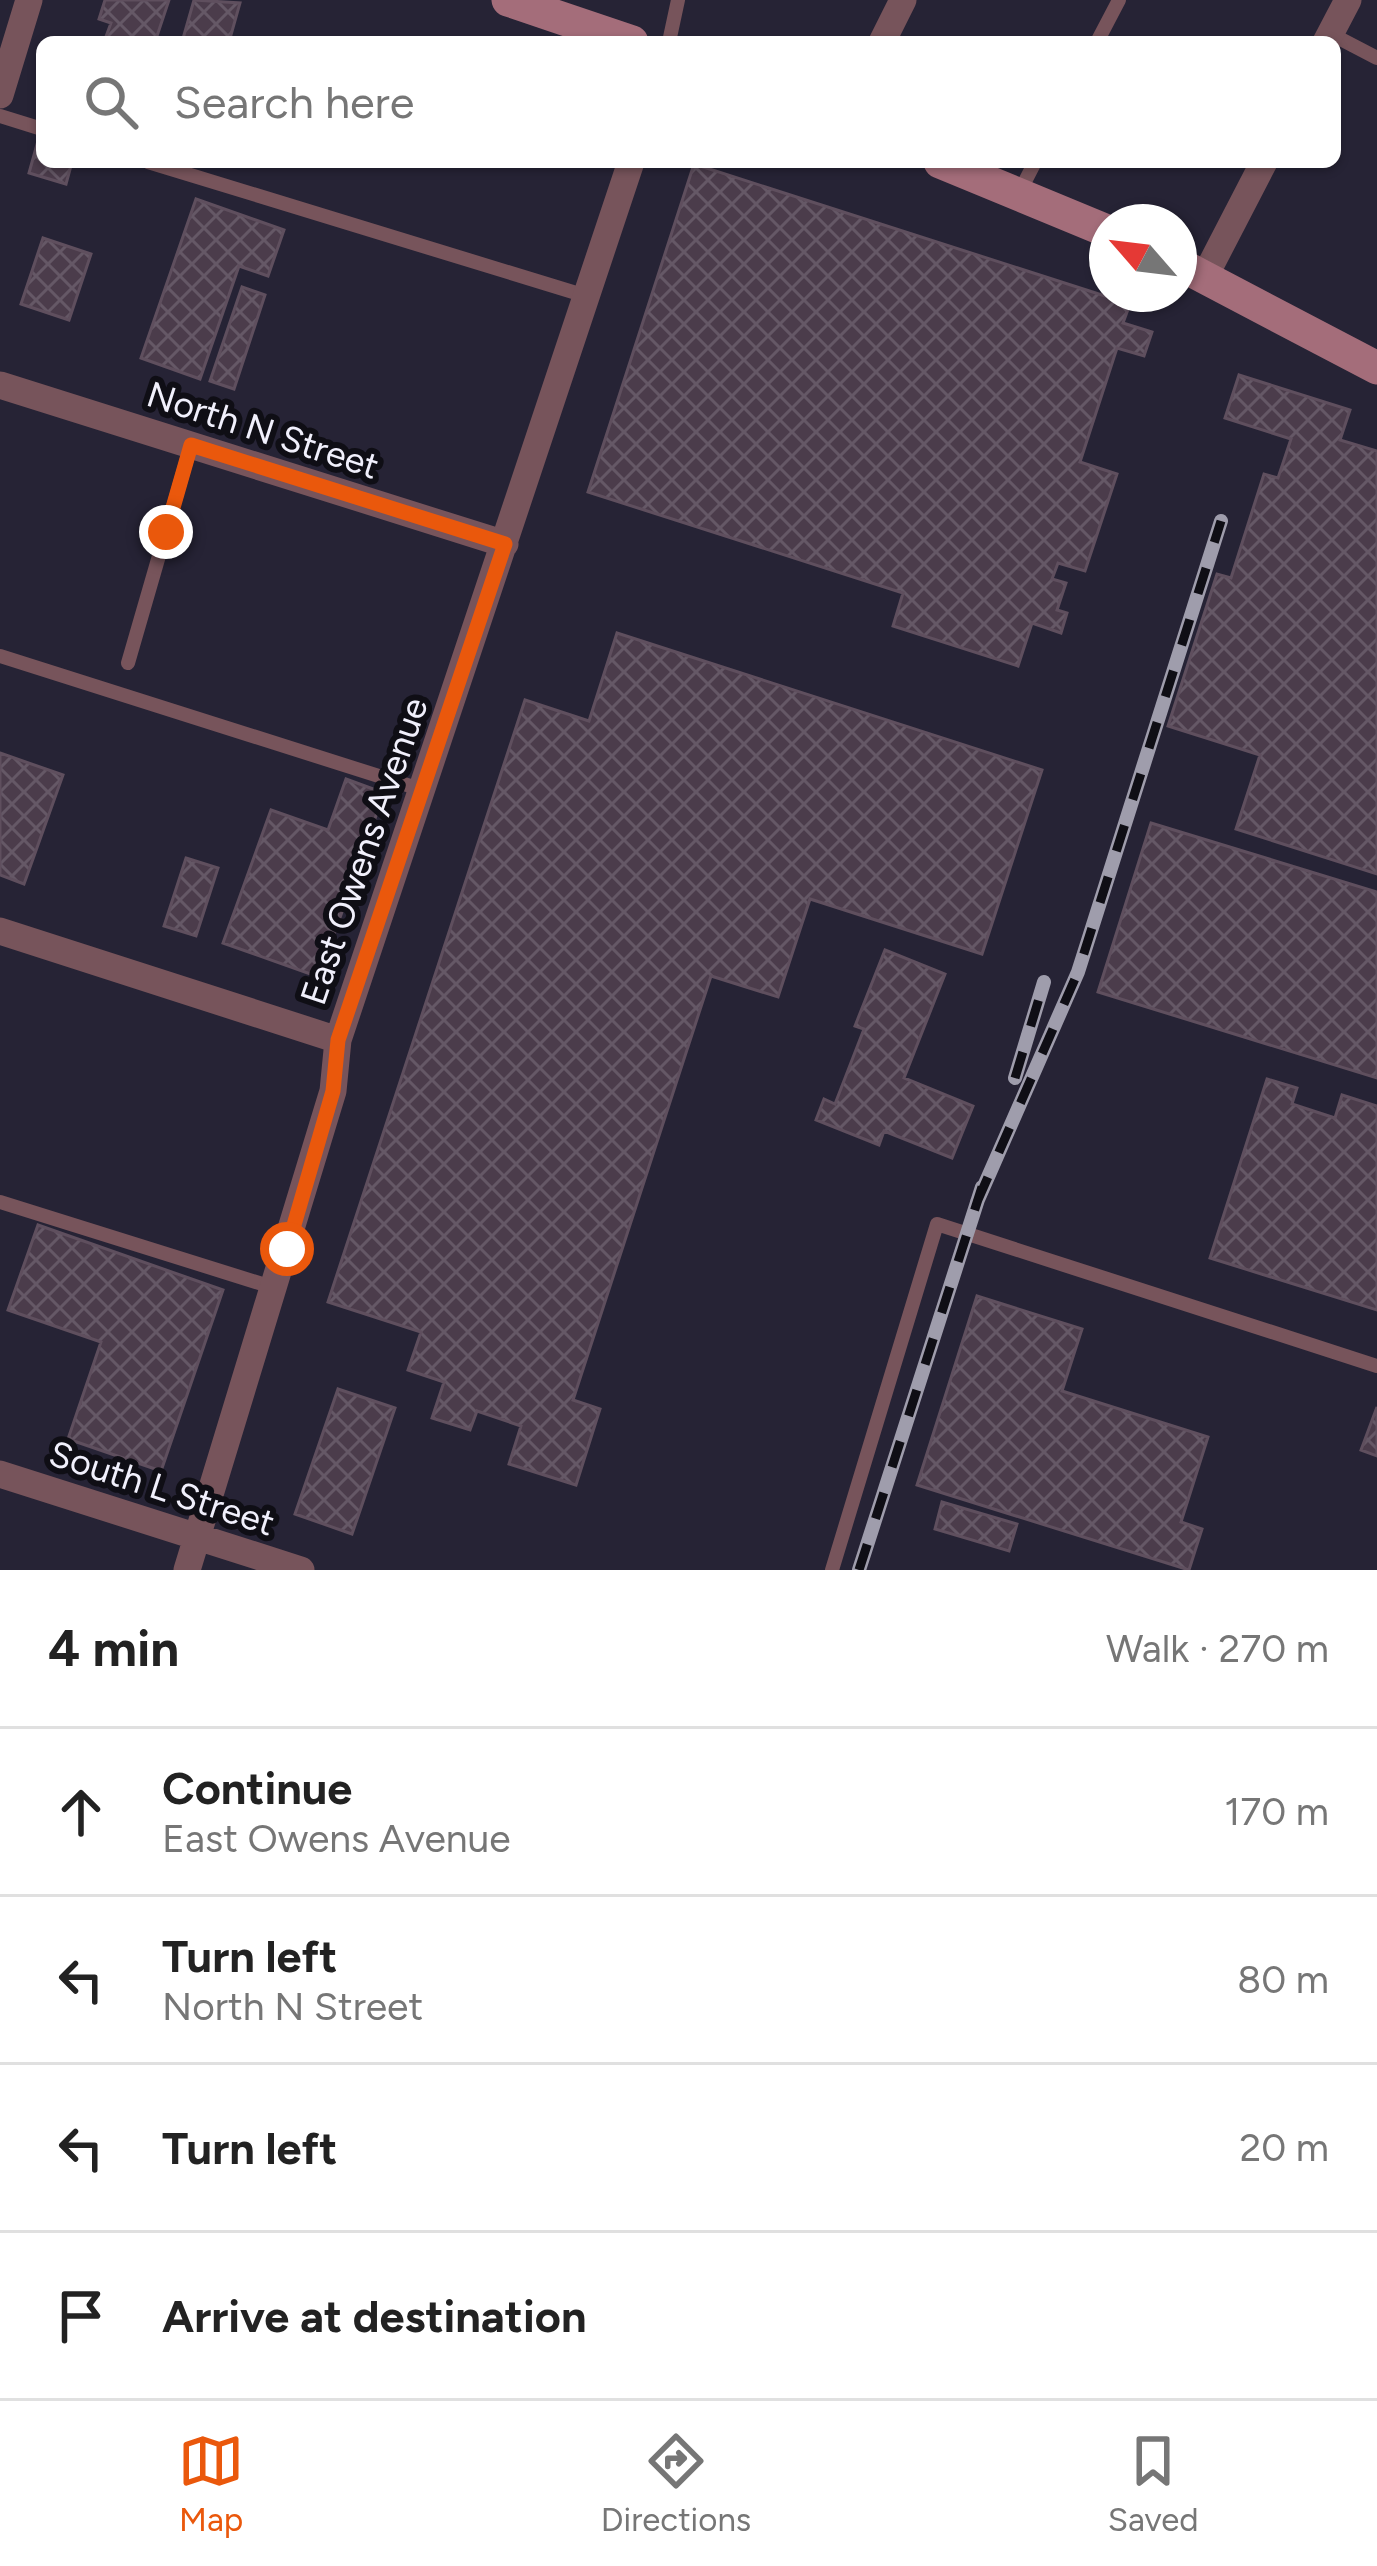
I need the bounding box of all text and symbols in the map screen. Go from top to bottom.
search box [36,36,1341,168]
icon: search [78,69,144,135]
text: Search here [174,75,414,129]
north arrow [1089,204,1197,312]
street label: North N Street [142,372,384,488]
route end [139,505,193,559]
street label: East Owens Avenue [291,692,437,1010]
route start [260,1222,314,1276]
street label: South L Street [44,1431,280,1545]
text: 4 min [48,1618,179,1679]
text: Walk · 270 m [1106,1625,1329,1672]
text: Continue [162,1761,352,1815]
icon: ahead [48,1779,114,1845]
text: 170 m [1224,1788,1329,1835]
text: East Owens Avenue [162,1815,511,1862]
text: Turn left [162,1929,337,1983]
icon: left [48,1947,114,2013]
text: 80 m [1237,1956,1329,2003]
text: North N Street [162,1983,423,2030]
icon: left [48,2115,114,2181]
text: Turn left [162,2121,337,2175]
text: 20 m [1239,2124,1329,2171]
icon: arrive [48,2283,114,2349]
text: Arrive at destination [162,2289,586,2343]
tab: Map [178,2428,244,2539]
tab: Directions [601,2428,751,2539]
tab: Saved [1108,2428,1199,2539]

